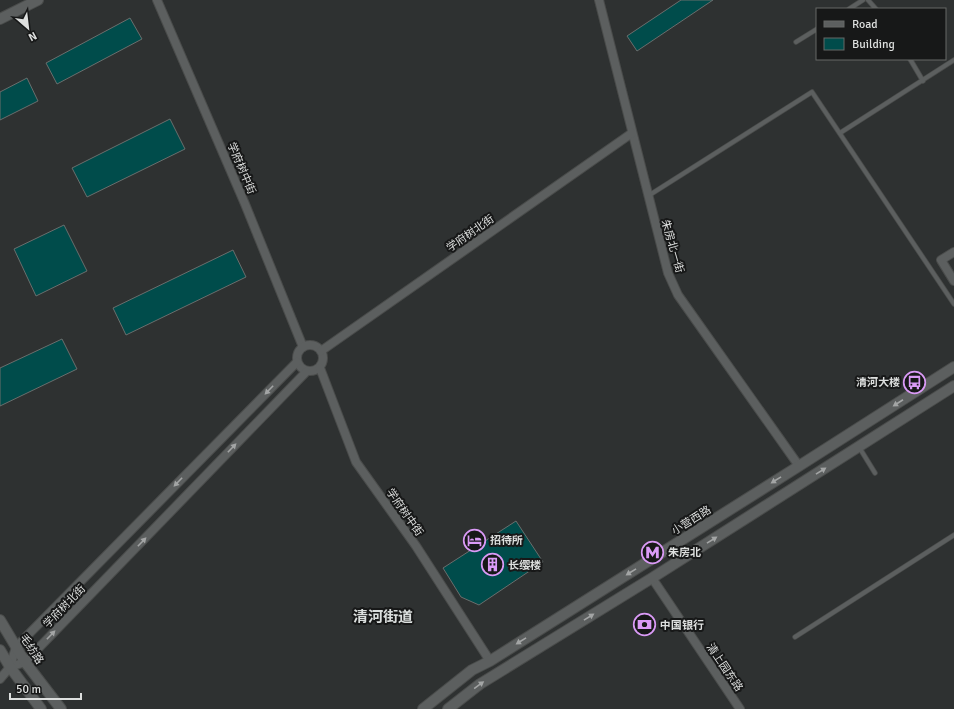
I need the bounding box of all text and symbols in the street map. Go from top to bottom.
north arrow [8,8,48,48]
legend [816,8,946,60]
text: Road [852,17,878,32]
text: N [26,29,39,44]
text: Building [852,37,895,52]
street label: 学府树中街 [225,140,258,196]
street label: 学府树北街 [444,212,497,255]
street label: 朱房北一街 [659,218,686,274]
bus stop icon: 清河大楼 [902,369,928,395]
place label: 清河大楼 [856,376,900,389]
one-way arrow [264,385,274,395]
one-way arrow [892,399,903,407]
one-way arrow [227,443,237,453]
one-way arrow [815,467,827,474]
one-way arrow [173,477,183,487]
one-way arrow [770,477,782,484]
street label: 学府树中街 [383,486,426,539]
street label: 小营西路 [669,503,713,538]
hotel icon: 招待所 [462,527,488,553]
place label: 招待所 [490,534,523,547]
one-way arrow [137,537,146,547]
one-way arrow [706,537,717,544]
metro station icon: 朱房北 [640,539,666,565]
place label: 朱房北 [668,546,701,559]
building icon: 长缨楼 [480,552,506,578]
place label: 长缨楼 [508,559,541,572]
one-way arrow [626,568,636,576]
street label: 学府树北街 [41,582,88,631]
district label: 清河街道 [353,608,413,626]
bank icon: 中国银行 [632,612,658,638]
one-way arrow [583,613,595,620]
place label: 中国银行 [660,619,704,632]
one-way arrow [46,630,56,640]
street label: 毛纺路 [17,632,46,667]
one-way arrow [516,637,526,645]
street label: 清上园东路 [704,641,745,694]
scale bar [10,675,81,701]
one-way arrow [474,681,484,689]
text: 50 m [16,682,41,697]

